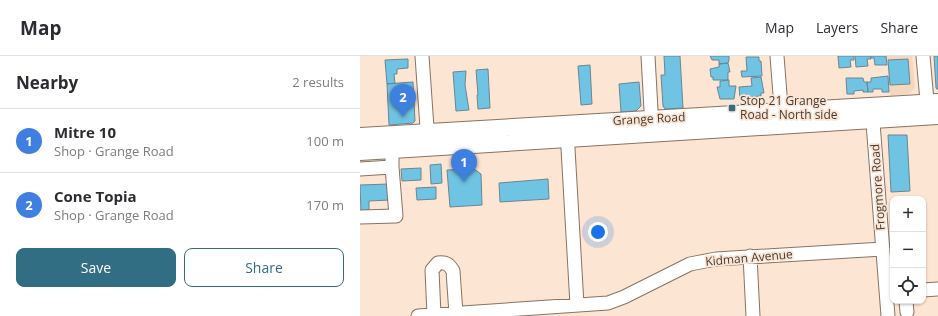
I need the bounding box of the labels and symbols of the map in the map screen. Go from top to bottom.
pin: 2 [390,84,416,117]
place label: Stop 21 Grange Road - North side [740,92,838,123]
marker: Stop 21 Grange Road - North side [727,103,737,113]
street label: Grange Road [612,108,686,129]
street label: Frogmore Road [866,143,889,231]
pin: 1 [451,149,477,182]
your location [588,222,608,242]
street label: Kidman Avenue [705,245,794,270]

